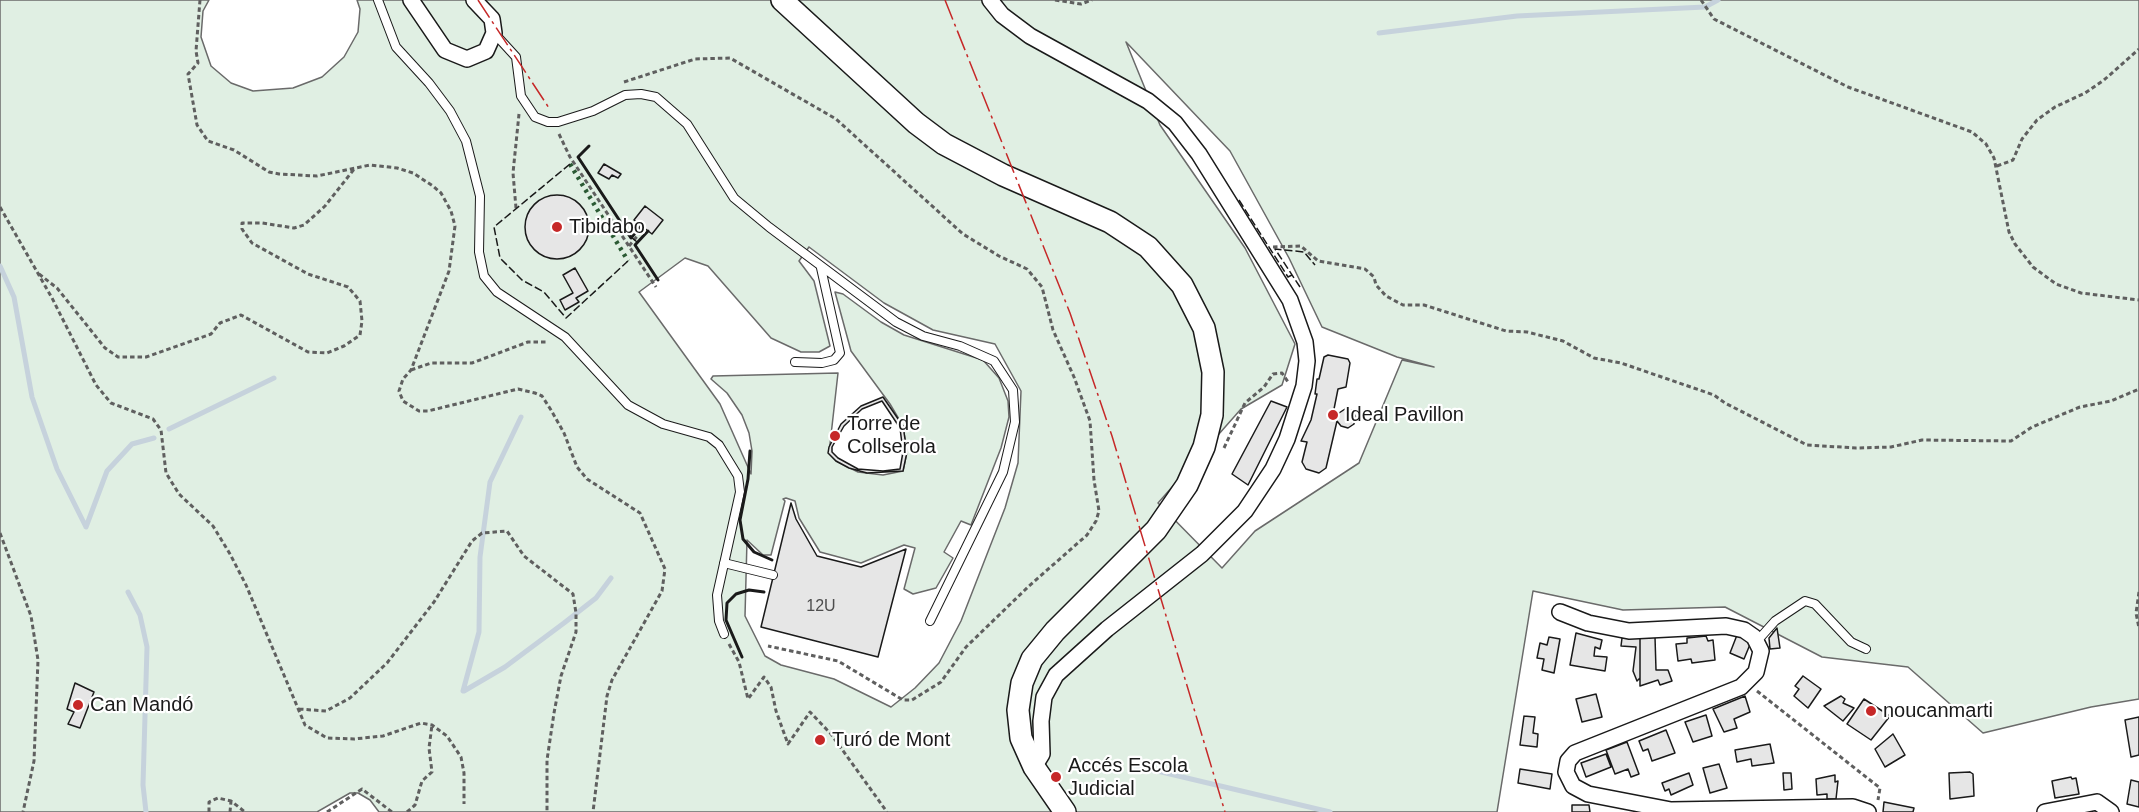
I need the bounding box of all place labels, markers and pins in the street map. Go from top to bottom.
place label: Tibidabo [569,215,645,239]
marker: Tibidabo [550,220,564,234]
place label: Ideal Pavillon [1345,403,1464,427]
marker: Ideal Pavillon [1326,408,1340,422]
place label: Torre de Collserola [847,412,936,459]
marker: Torre de Collserola [828,429,842,443]
place label: Can Mandó [90,693,193,717]
marker: Can Mandó [71,698,85,712]
place label: noucanmarti [1883,699,1993,723]
marker: noucanmarti [1864,704,1878,718]
place label: Turó de Mont [832,728,950,752]
marker: Turó de Mont [813,733,827,747]
place label: Accés Escola Judicial [1068,754,1188,801]
marker: Accés Escola Judicial [1049,770,1063,784]

